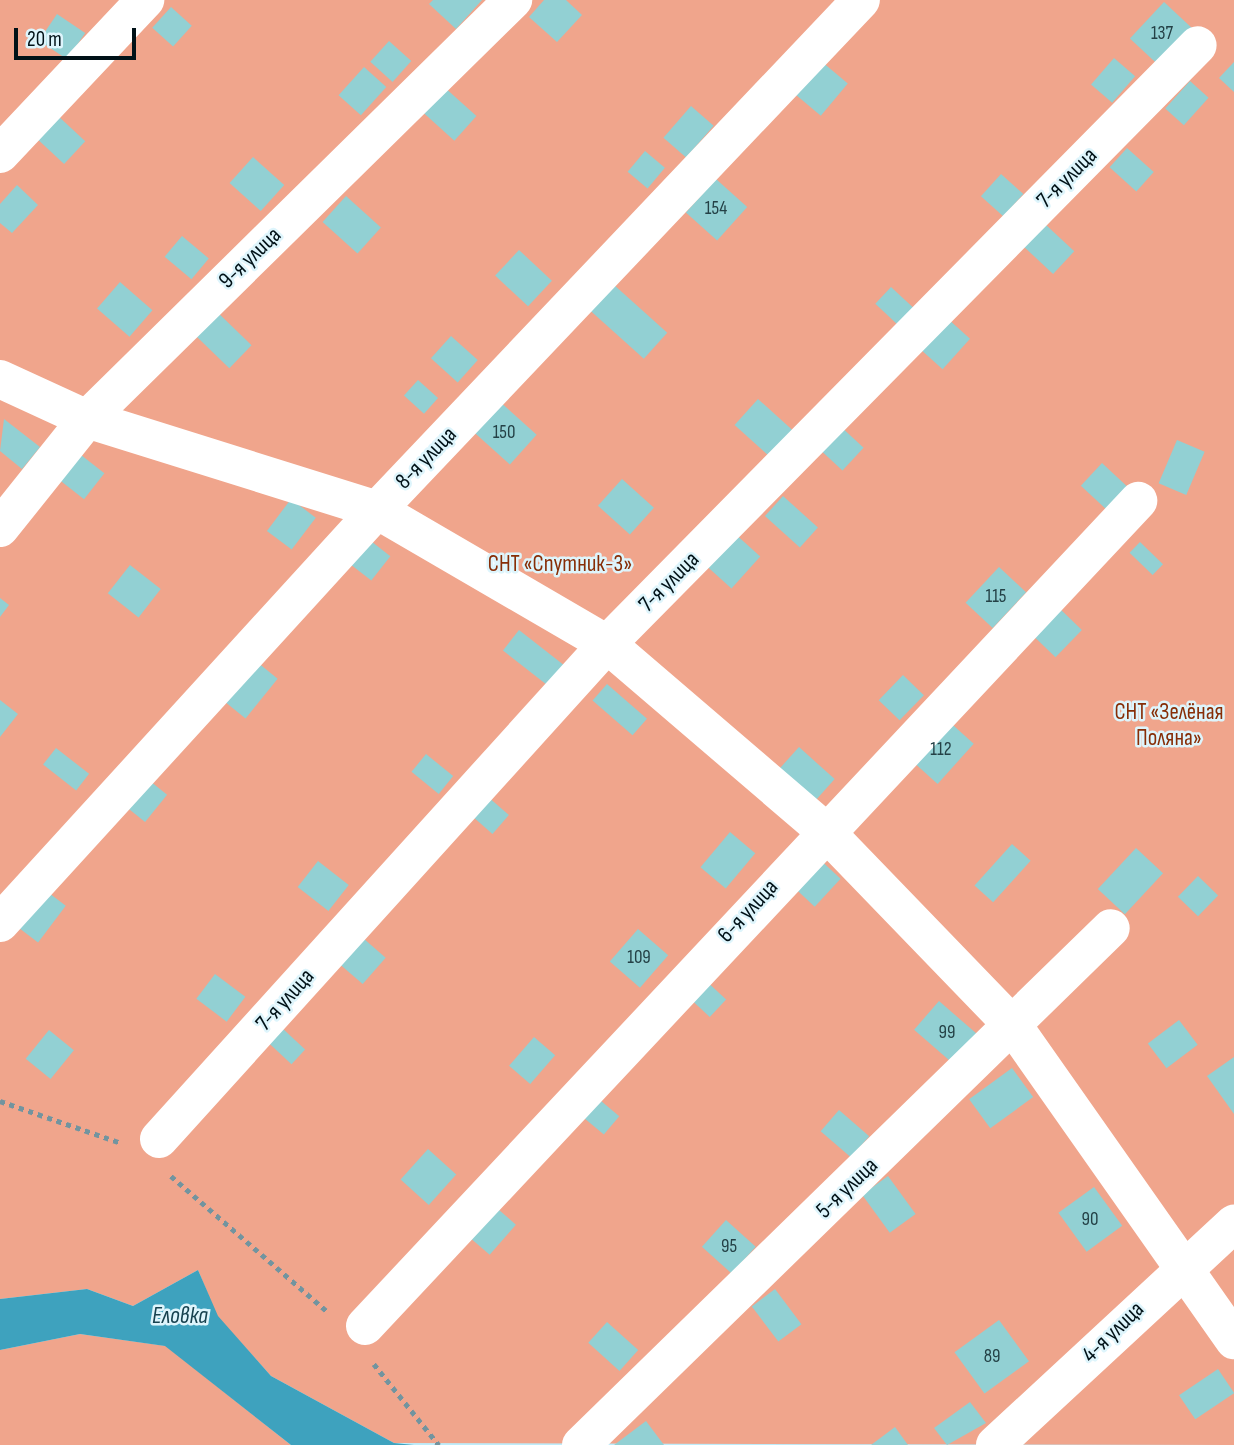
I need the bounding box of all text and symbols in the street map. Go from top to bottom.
scale bar [18,14,140,58]
house number: 137 [1151,23,1173,45]
text: 20 m [27,27,62,52]
street label: 7-я улица [1031,142,1103,214]
house number: 154 [705,198,727,220]
street label: 9-я улица [213,222,287,294]
street label: 8-я улица [390,421,462,495]
house number: 150 [493,422,515,444]
street label: 7-я улица [633,546,705,618]
park label: СНТ «Спутник-3» [488,550,632,578]
house number: 115 [986,586,1006,608]
park label: СНТ «Зелёная Поляна» [1114,698,1224,752]
house number: 112 [930,739,952,761]
street label: 6-я улица [712,874,784,948]
house number: 109 [627,947,651,969]
street label: 7-я улица [250,963,320,1037]
house number: 99 [939,1022,955,1044]
street label: 5-я улица [810,1152,884,1224]
house number: 90 [1082,1209,1098,1231]
house number: 95 [721,1236,737,1258]
street label: 4-я улица [1076,1296,1150,1368]
water label: Еловка [152,1302,208,1330]
house number: 89 [984,1346,1000,1368]

